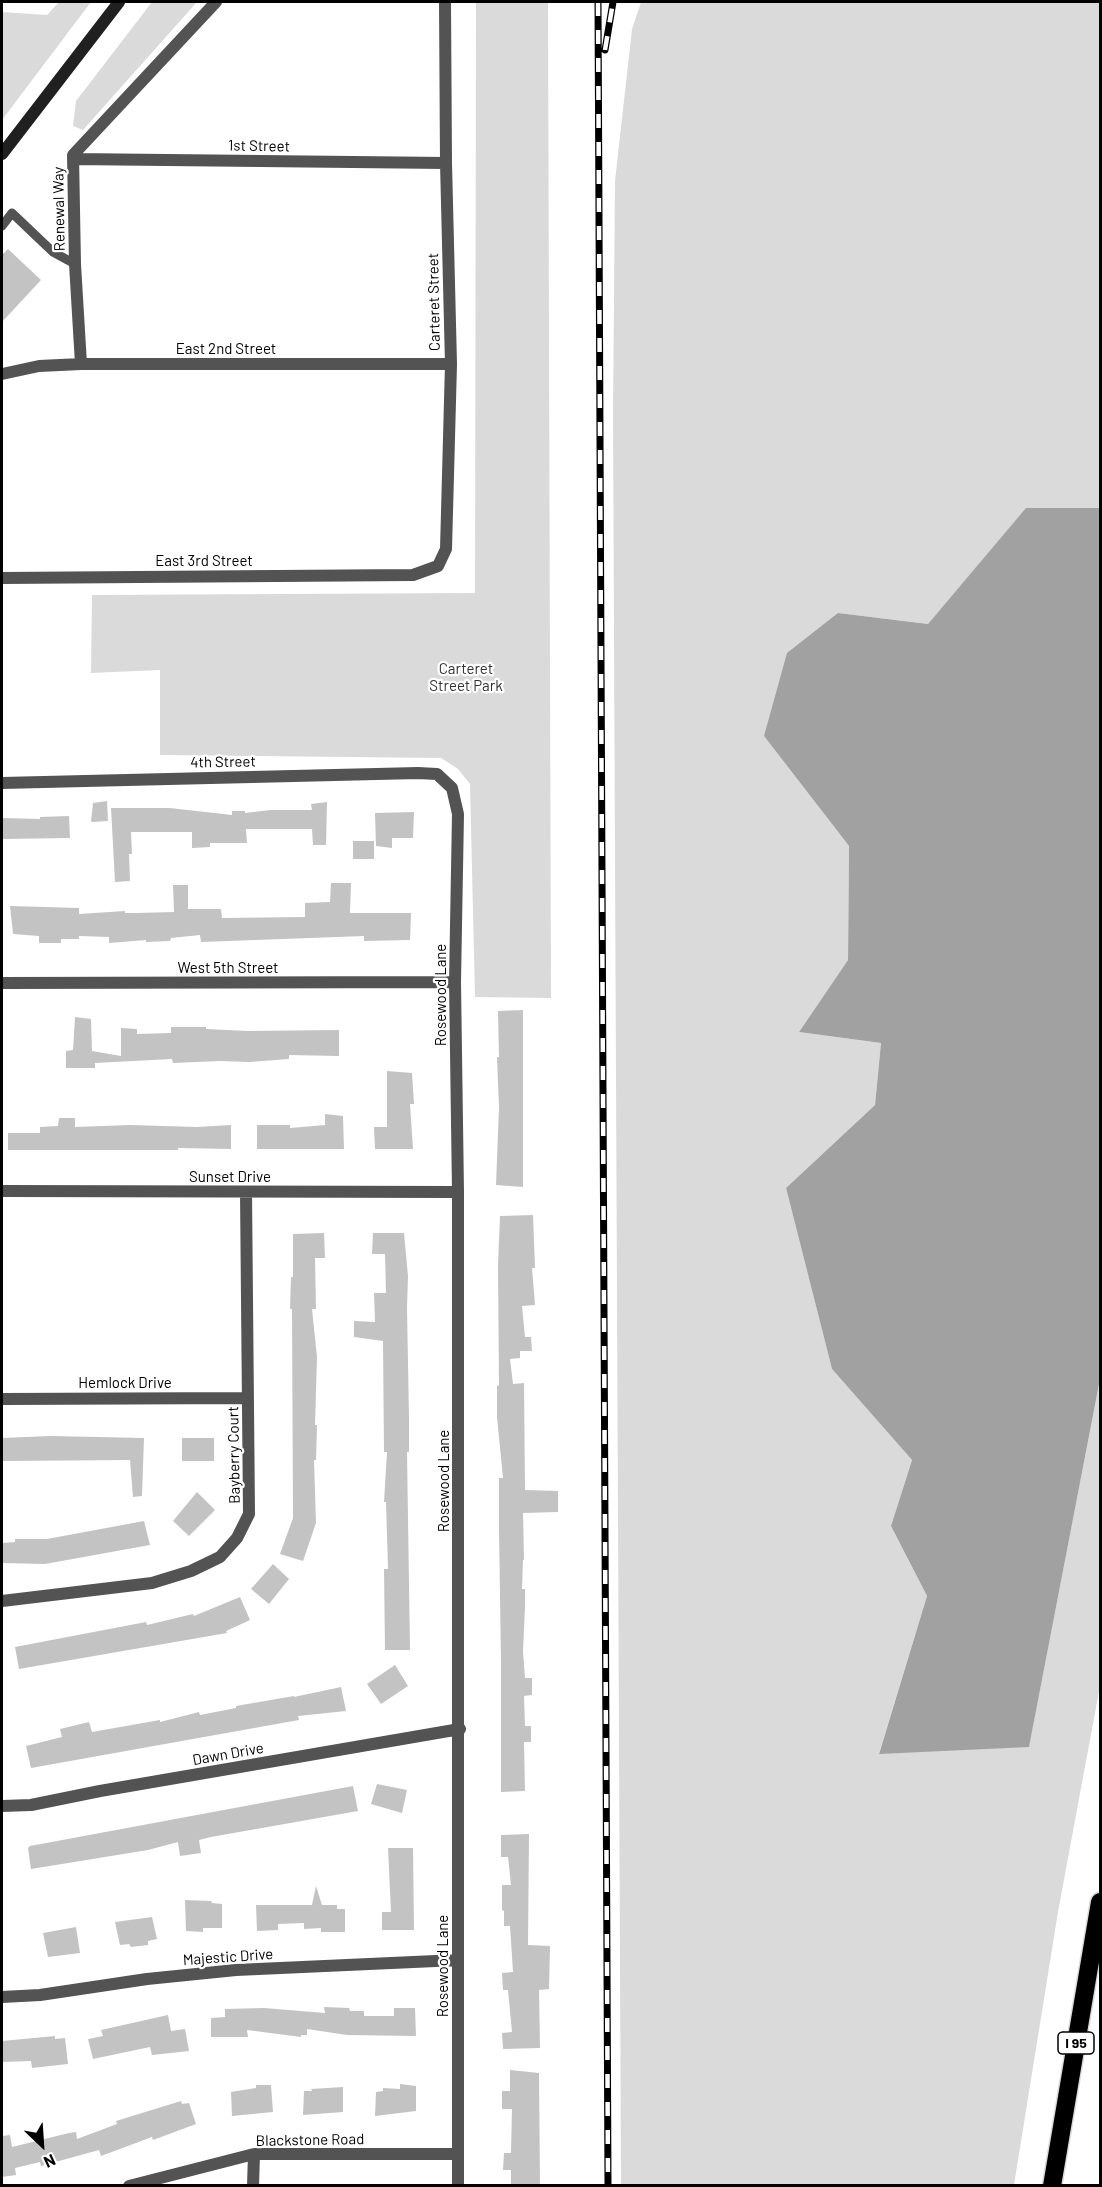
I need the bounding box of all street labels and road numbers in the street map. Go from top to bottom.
street label: 1st Street [228,136,290,156]
street label: Renewal Way [49,167,69,251]
street label: Carteret Street [424,253,444,351]
street label: East 2nd Street [176,340,276,358]
street label: East 3rd Street [155,552,253,570]
street label: 4th Street [190,752,256,772]
street label: Rosewood Lane [432,944,450,1046]
street label: West 5th Street [177,959,279,977]
street label: Sunset Drive [189,1168,271,1186]
street label: Hemlock Drive [78,1374,172,1392]
street label: Bayberry Court [224,1406,244,1504]
street label: Rosewood Lane [435,1430,453,1532]
street label: Dawn Drive [191,1739,265,1769]
street label: Rosewood Lane [434,1915,452,2017]
street label: Majestic Drive [182,1945,274,1969]
road number: I 95 [1058,2032,1094,2054]
street label: Blackstone Road [256,2130,364,2150]

